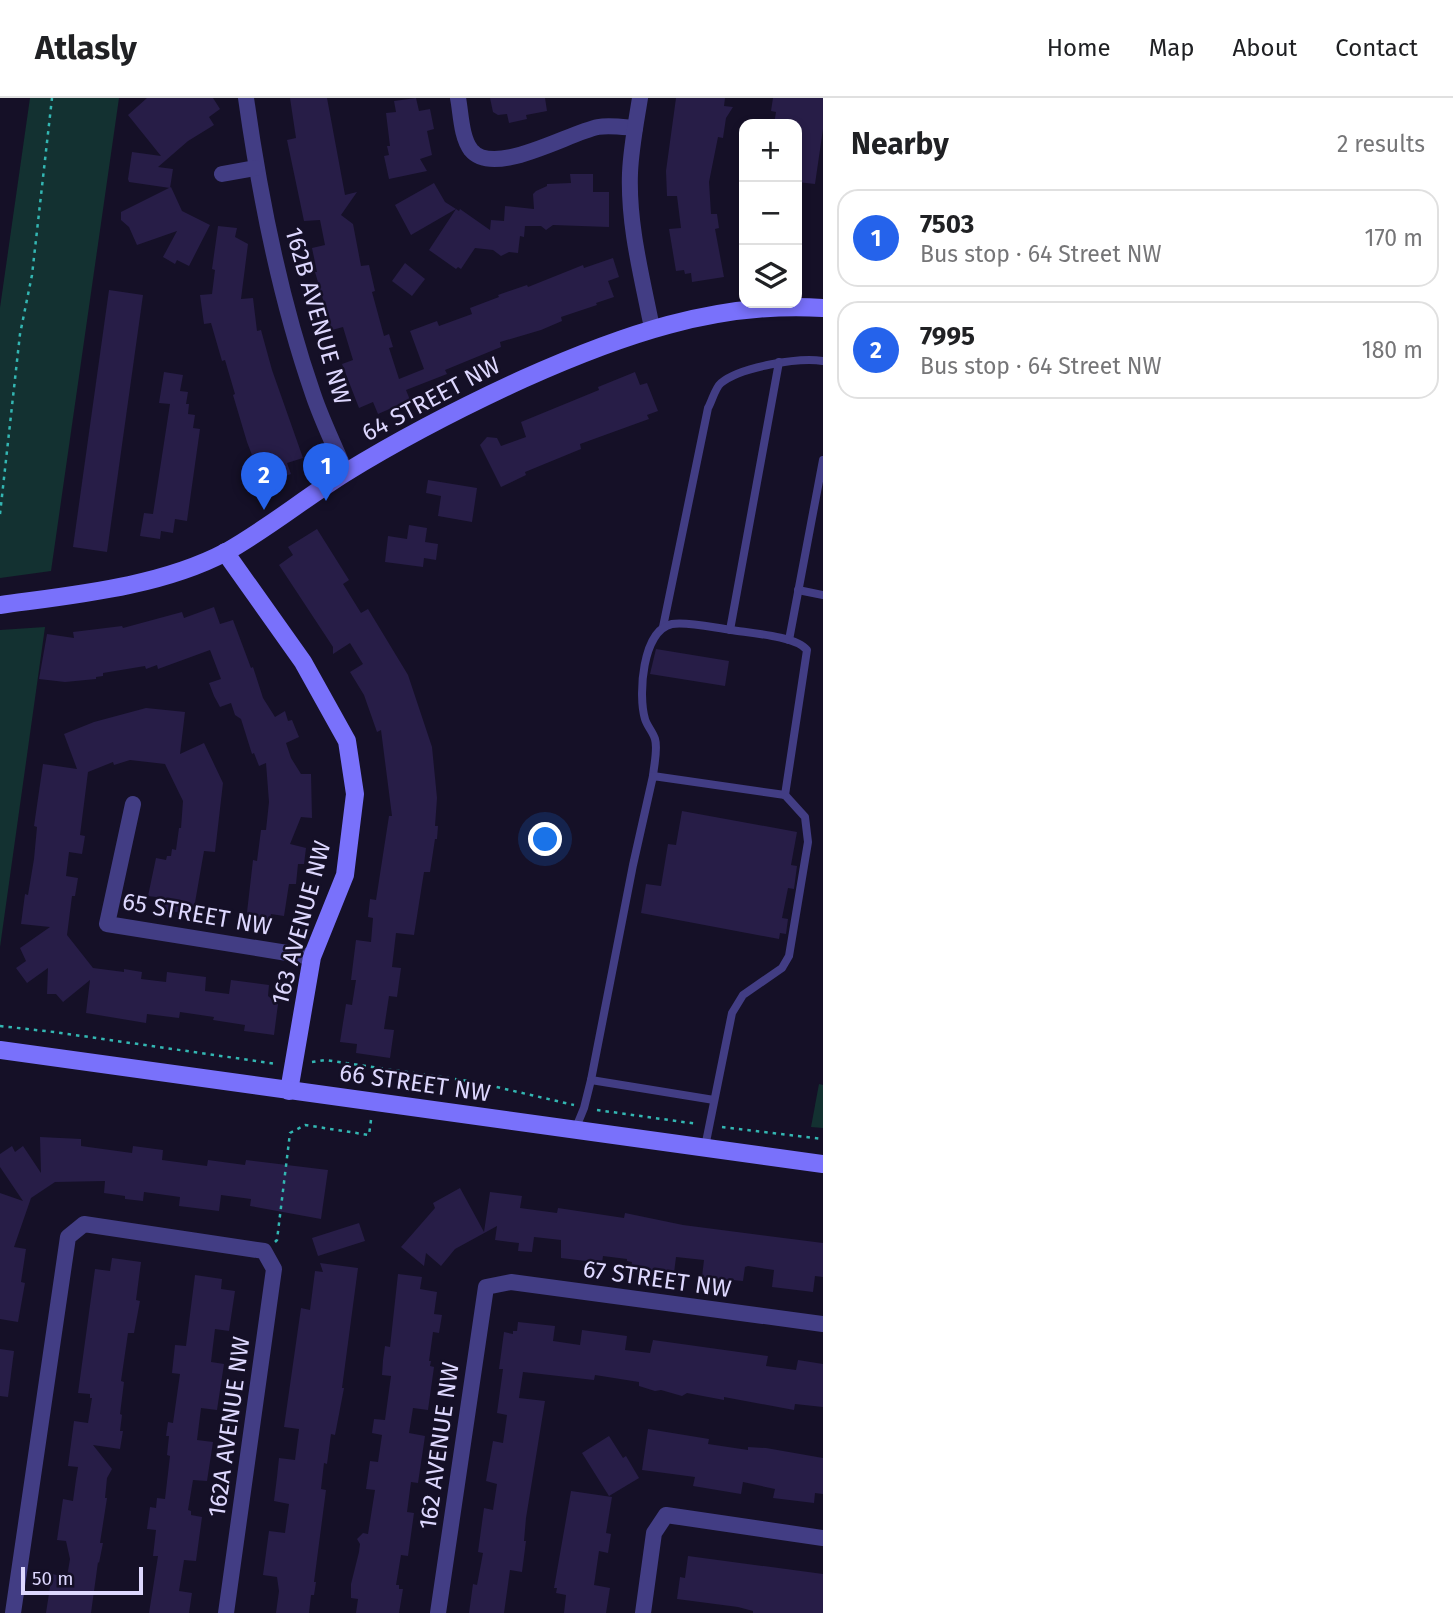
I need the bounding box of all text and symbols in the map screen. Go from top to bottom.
text: Atlasly [35,28,137,68]
text: Home [1047,34,1111,62]
text: Map [1149,34,1195,62]
text: About [1233,34,1297,62]
text: Contact [1335,34,1418,62]
map controls [739,119,802,308]
button: + [739,119,802,182]
text: Nearby [851,126,949,162]
text: 2 results [1337,130,1425,158]
button: − [739,182,802,245]
text: 7503 [920,209,974,240]
street label: 162B AVENUE NW [279,224,357,408]
text: 1 [871,224,881,252]
text: 170 m [1364,224,1423,252]
text: Bus stop · 64 Street NW [920,240,1162,268]
button: layers [739,245,802,308]
text: 7995 [920,321,975,352]
text: 2 [870,336,882,364]
text: 180 m [1362,336,1423,364]
street label: 64 STREET NW [357,351,505,447]
text: Bus stop · 64 Street NW [920,352,1162,380]
pin: 1 [303,443,349,501]
pin: 2 [241,452,287,510]
your location [528,822,562,856]
street label: 163 AVENUE NW [266,838,336,1008]
street label: 65 STREET NW [120,887,274,941]
street label: 66 STREET NW [338,1059,492,1107]
street label: 67 STREET NW [581,1255,733,1303]
street label: 162A AVENUE NW [202,1335,256,1519]
street label: 162 AVENUE NW [413,1360,465,1531]
scale bar [21,1564,144,1596]
text: 50 m [32,1567,73,1590]

